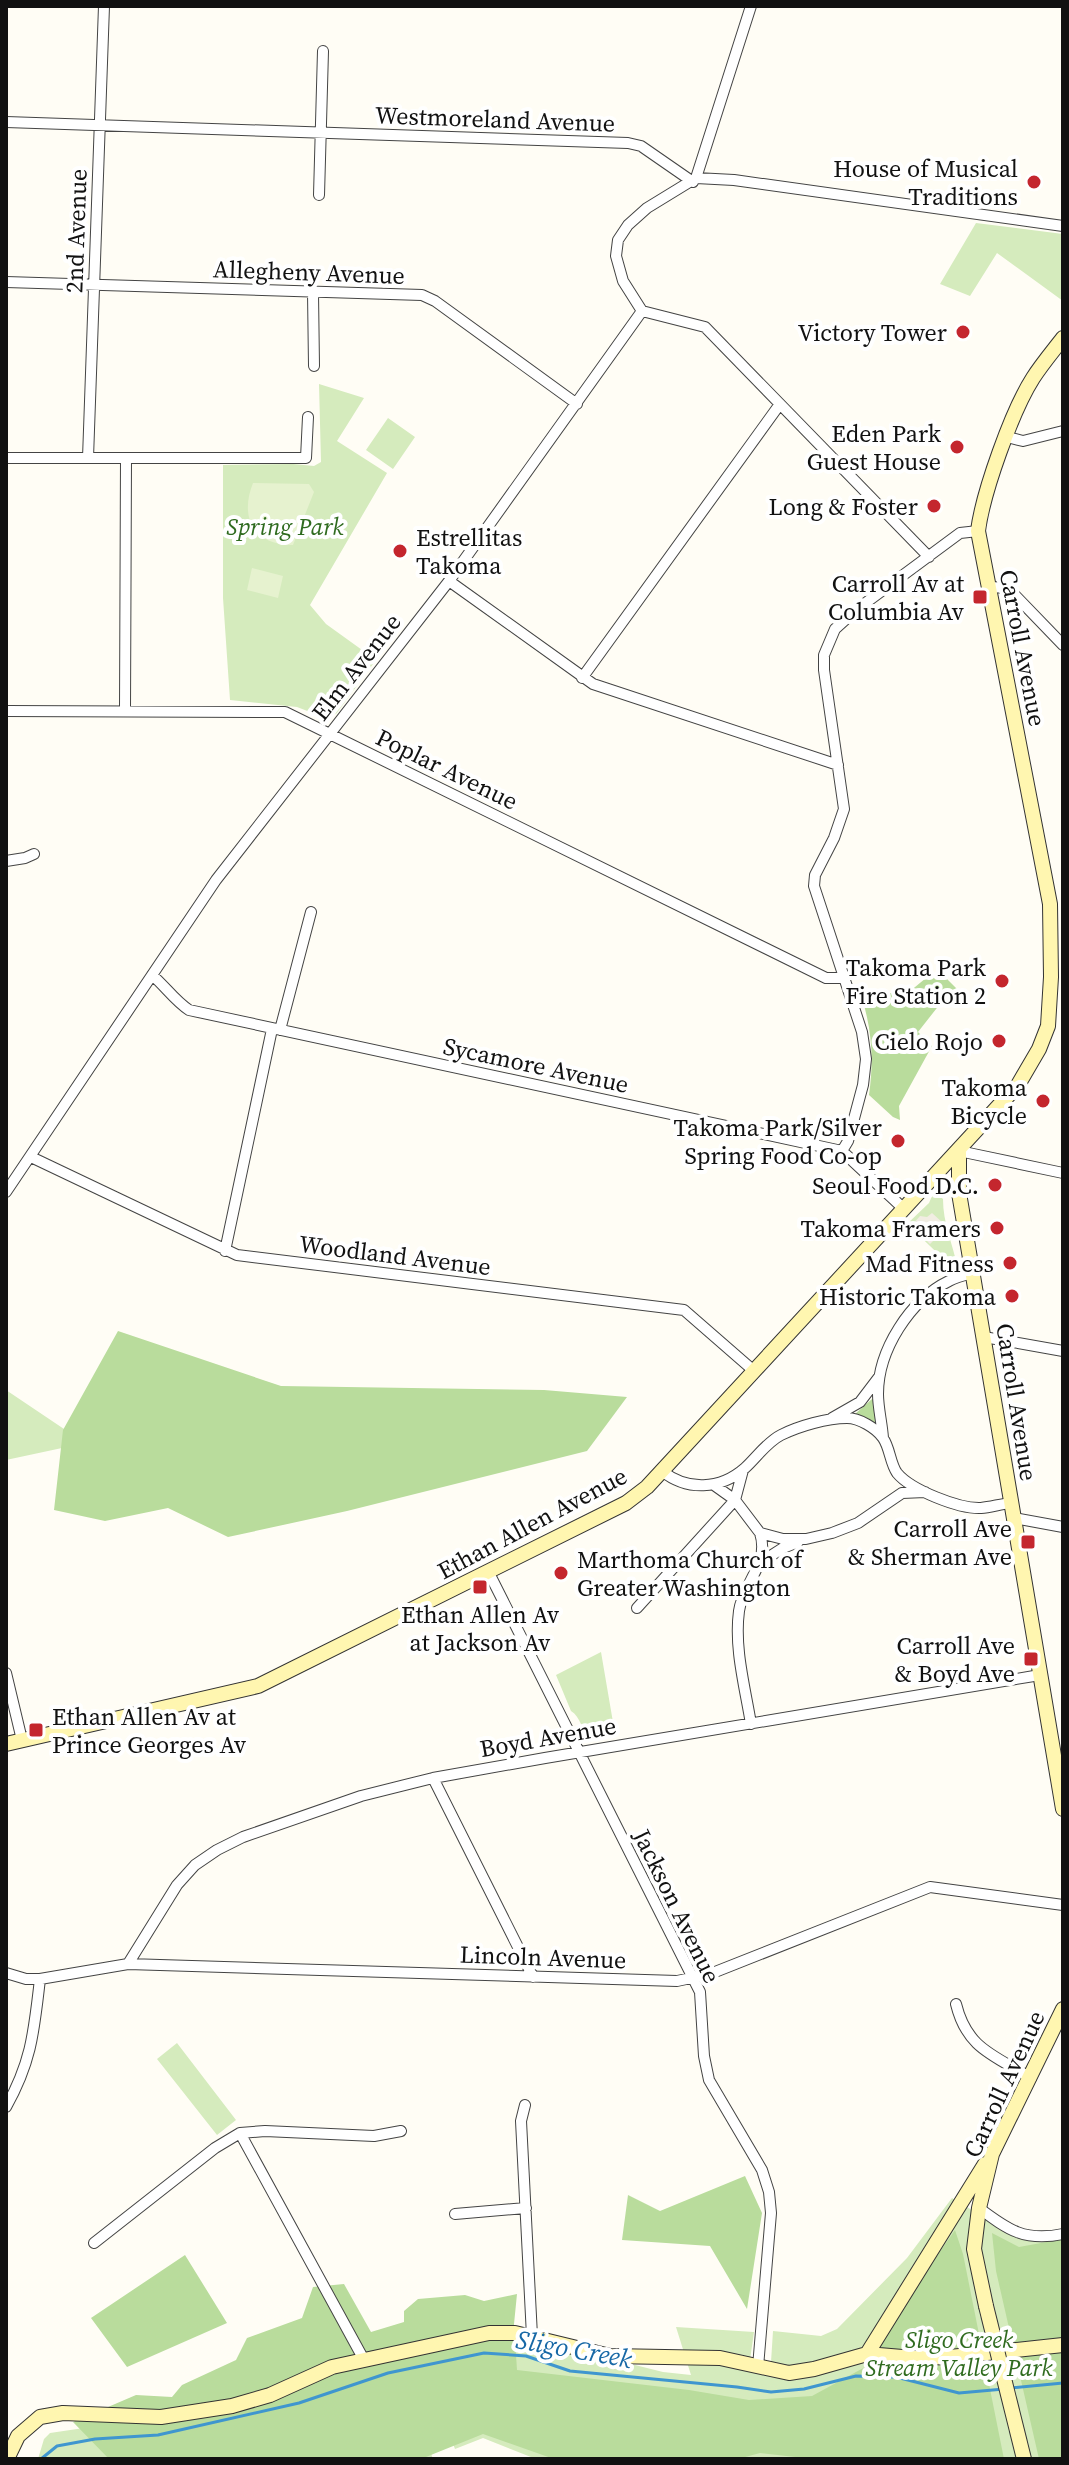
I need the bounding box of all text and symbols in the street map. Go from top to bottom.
street label: Westmoreland Avenue [374,98,616,140]
place label: House of Musical Traditions [833,152,1018,213]
street label: 2nd Avenue [57,168,95,294]
marker: House of Musical Traditions [1025,173,1043,191]
street label: Allegheny Avenue [213,252,405,292]
place label: Victory Tower [798,316,947,349]
marker: Victory Tower [954,323,972,341]
place label: Eden Park Guest House [807,417,942,478]
marker: Eden Park Guest House [948,438,966,456]
place label: Long & Foster [768,490,918,523]
marker: Long & Foster [925,497,943,515]
park label: Spring Park [226,510,344,543]
place label: Estrellitas Takoma [416,521,523,582]
marker: Estrellitas Takoma [391,542,409,560]
place label: Carroll Av at Columbia Av [828,567,964,628]
street label: Carroll Avenue [992,567,1054,729]
marker: Carroll Av at Columbia Av [971,588,989,606]
street label: Elm Avenue [304,607,408,727]
street label: Poplar Avenue [371,720,523,818]
place label: Takoma Park Fire Station 2 [845,951,987,1012]
marker: Takoma Park Fire Station 2 [993,972,1011,990]
place label: Cielo Rojo [874,1025,983,1058]
street label: Sycamore Avenue [440,1029,632,1101]
marker: Cielo Rojo [990,1032,1008,1050]
place label: Takoma Bicycle [942,1071,1028,1132]
marker: Takoma Bicycle [1034,1092,1052,1110]
place label: Takoma Park/Silver Spring Food Co-op [673,1111,882,1172]
marker: Takoma Park/Silver Spring Food Co-op [889,1132,907,1150]
place label: Seoul Food D.C. [812,1169,979,1202]
marker: Seoul Food D.C. [986,1176,1004,1194]
place label: Takoma Framers [800,1212,981,1245]
marker: Takoma Framers [988,1219,1006,1237]
street label: Woodland Avenue [297,1227,493,1283]
place label: Mad Fitness [865,1247,994,1280]
marker: Mad Fitness [1001,1254,1019,1272]
place label: Historic Takoma [819,1280,997,1313]
marker: Historic Takoma [1003,1287,1021,1305]
street label: Carroll Avenue [988,1321,1046,1483]
street label: Ethan Allen Avenue [431,1459,633,1587]
place label: Carroll Ave & Sherman Ave [848,1512,1012,1573]
marker: Carroll Ave & Sherman Ave [1019,1533,1037,1551]
place label: Marthoma Church of Greater Washington [577,1543,805,1604]
marker: Marthoma Church of Greater Washington [552,1564,570,1582]
marker: Ethan Allen Av at Jackson Av [471,1578,489,1596]
place label: Ethan Allen Av at Jackson Av [401,1598,559,1659]
place label: Carroll Ave & Boyd Ave [895,1629,1015,1690]
marker: Carroll Ave & Boyd Ave [1022,1650,1040,1668]
place label: Ethan Allen Av at Prince Georges Av [52,1700,246,1761]
street label: Boyd Avenue [477,1709,619,1765]
marker: Ethan Allen Av at Prince Georges Av [27,1721,45,1739]
street label: Jackson Avenue [625,1823,729,1988]
street label: Lincoln Avenue [459,1938,627,1976]
street label: Carroll Avenue [955,2005,1053,2163]
water label: Sligo Creek [513,2321,636,2377]
park label: Sligo Creek Stream Valley Park [865,2323,1053,2384]

